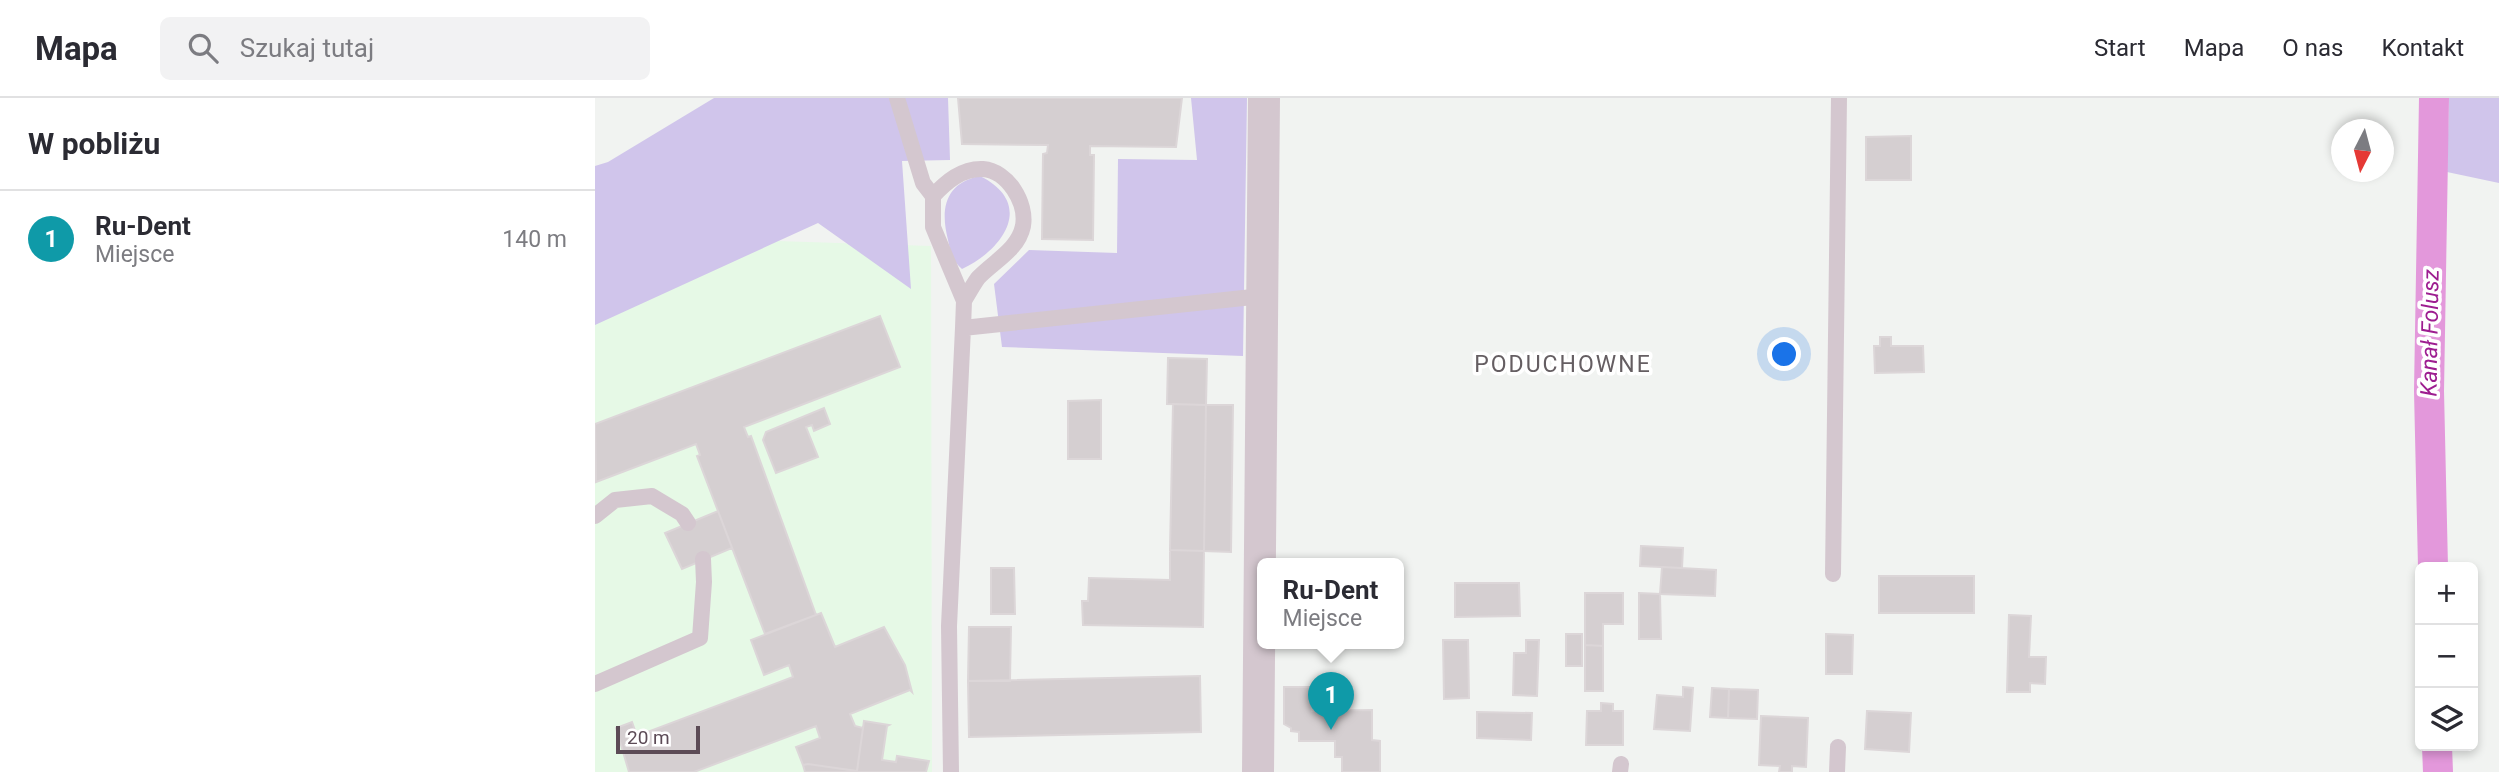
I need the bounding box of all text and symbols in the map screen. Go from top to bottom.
search box [160,17,650,80]
text: Mapa [35,29,118,68]
icon: search [184,29,222,67]
text: Szukaj tutaj [240,33,374,63]
text: Start [2094,34,2146,62]
text: Mapa [2184,34,2244,62]
text: O nas [2282,34,2343,62]
text: Kontakt [2381,34,2464,62]
north arrow [2331,119,2394,182]
text: W pobliżu [28,126,160,161]
text: Ru-Dent [95,211,191,241]
text: 1 [44,226,58,253]
text: 140 m [502,226,567,253]
text: Miejsce [95,241,174,268]
water label: Kanał Folusz [2415,269,2445,397]
your location [1767,337,1801,371]
district label: PODUCHOWNE [1474,351,1652,378]
popup [1257,558,1404,649]
map controls [2415,562,2478,751]
button: + [2415,562,2478,625]
text: Ru-Dent [1283,575,1378,605]
text: Miejsce [1283,605,1362,632]
button: − [2415,625,2478,688]
pin: 1 [1308,672,1354,730]
button: layers [2415,688,2478,751]
scale bar [616,723,700,755]
text: 20 m [627,726,670,749]

